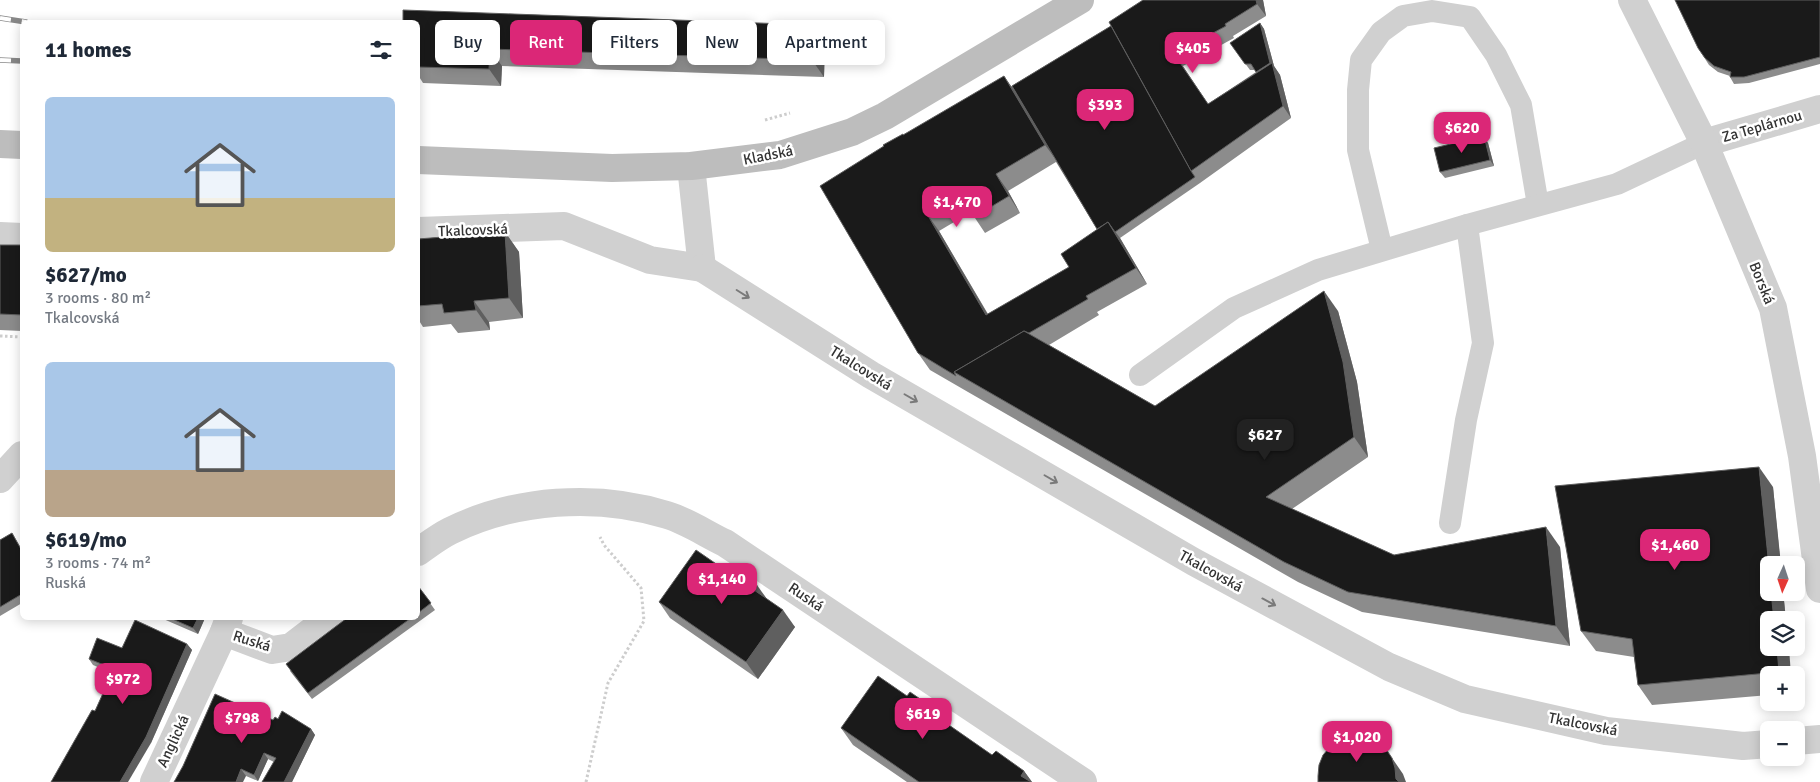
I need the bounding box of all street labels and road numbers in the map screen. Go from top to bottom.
street label: Za Teplárnou [1720,106,1804,146]
street label: Kladská [741,141,795,169]
street label: Tkalcovská [438,220,508,240]
street label: Borská [1745,259,1779,307]
street label: Tkalcovská [827,342,895,394]
street label: Tkalcovská [1176,546,1246,596]
street label: Ruská [785,579,827,615]
street label: Ruská [231,626,273,656]
street label: Tkalcovská [1547,708,1619,740]
street label: Anglická [153,712,193,770]

